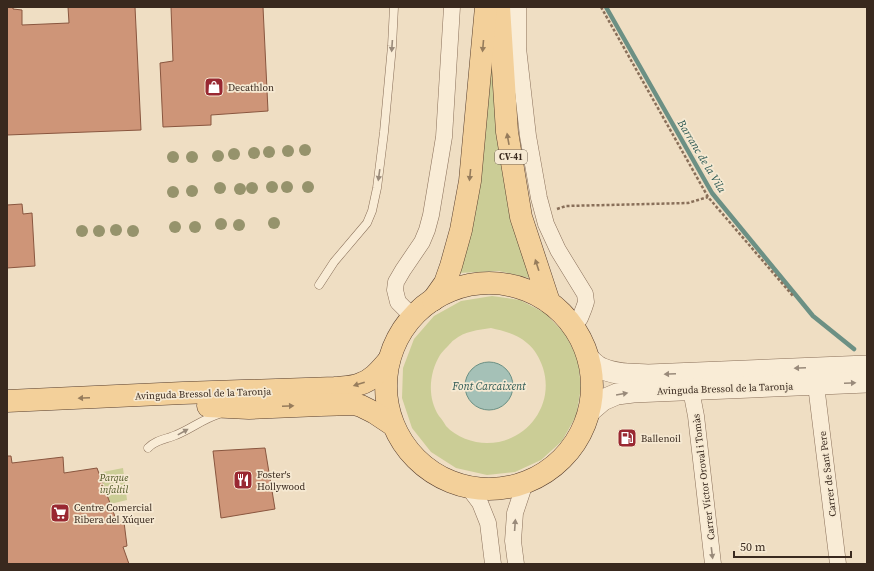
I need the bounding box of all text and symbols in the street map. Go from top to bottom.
one-way arrow [388,40,395,52]
one-way arrow [479,40,486,52]
shop icon: Decathlon [203,76,225,98]
place label: Decathlon [228,81,274,94]
water label: Barranc de la Vila [673,116,729,196]
one-way arrow [505,133,511,145]
road number: CV-41 [495,150,527,164]
one-way arrow [376,169,382,181]
one-way arrow [467,169,473,181]
one-way arrow [534,259,540,271]
one-way arrow [794,365,806,372]
one-way arrow [663,371,676,377]
water label: Font Carcaixent [451,379,526,394]
street label: Avinguda Bressol de la Taronja [657,380,794,397]
one-way arrow [844,380,857,386]
one-way arrow [353,381,365,387]
street label: Avinguda Bressol de la Taronja [135,385,272,402]
one-way arrow [616,390,628,396]
one-way arrow [78,394,90,401]
one-way arrow [282,403,295,409]
street label: Carrer Víctor Oroval i Tomàs [689,413,718,541]
fuel station icon: Ballenoil [616,427,638,449]
one-way arrow [177,428,189,435]
street label: Carrer de Sant Pere [816,430,839,518]
place label: Ballenoil [641,432,681,445]
place label: Foster's Hollywood [257,468,306,493]
restaurant icon: Foster's Hollywood [232,469,254,491]
park label: Parque infaltil [99,471,128,496]
place label: Centre Comercial Ribera del Xúquer [74,501,155,526]
supermarket icon: Centre Comercial Ribera del Xúquer [49,502,71,524]
one-way arrow [511,519,518,531]
scale bar [734,533,851,559]
text: 50 m [740,539,766,555]
one-way arrow [709,547,715,559]

